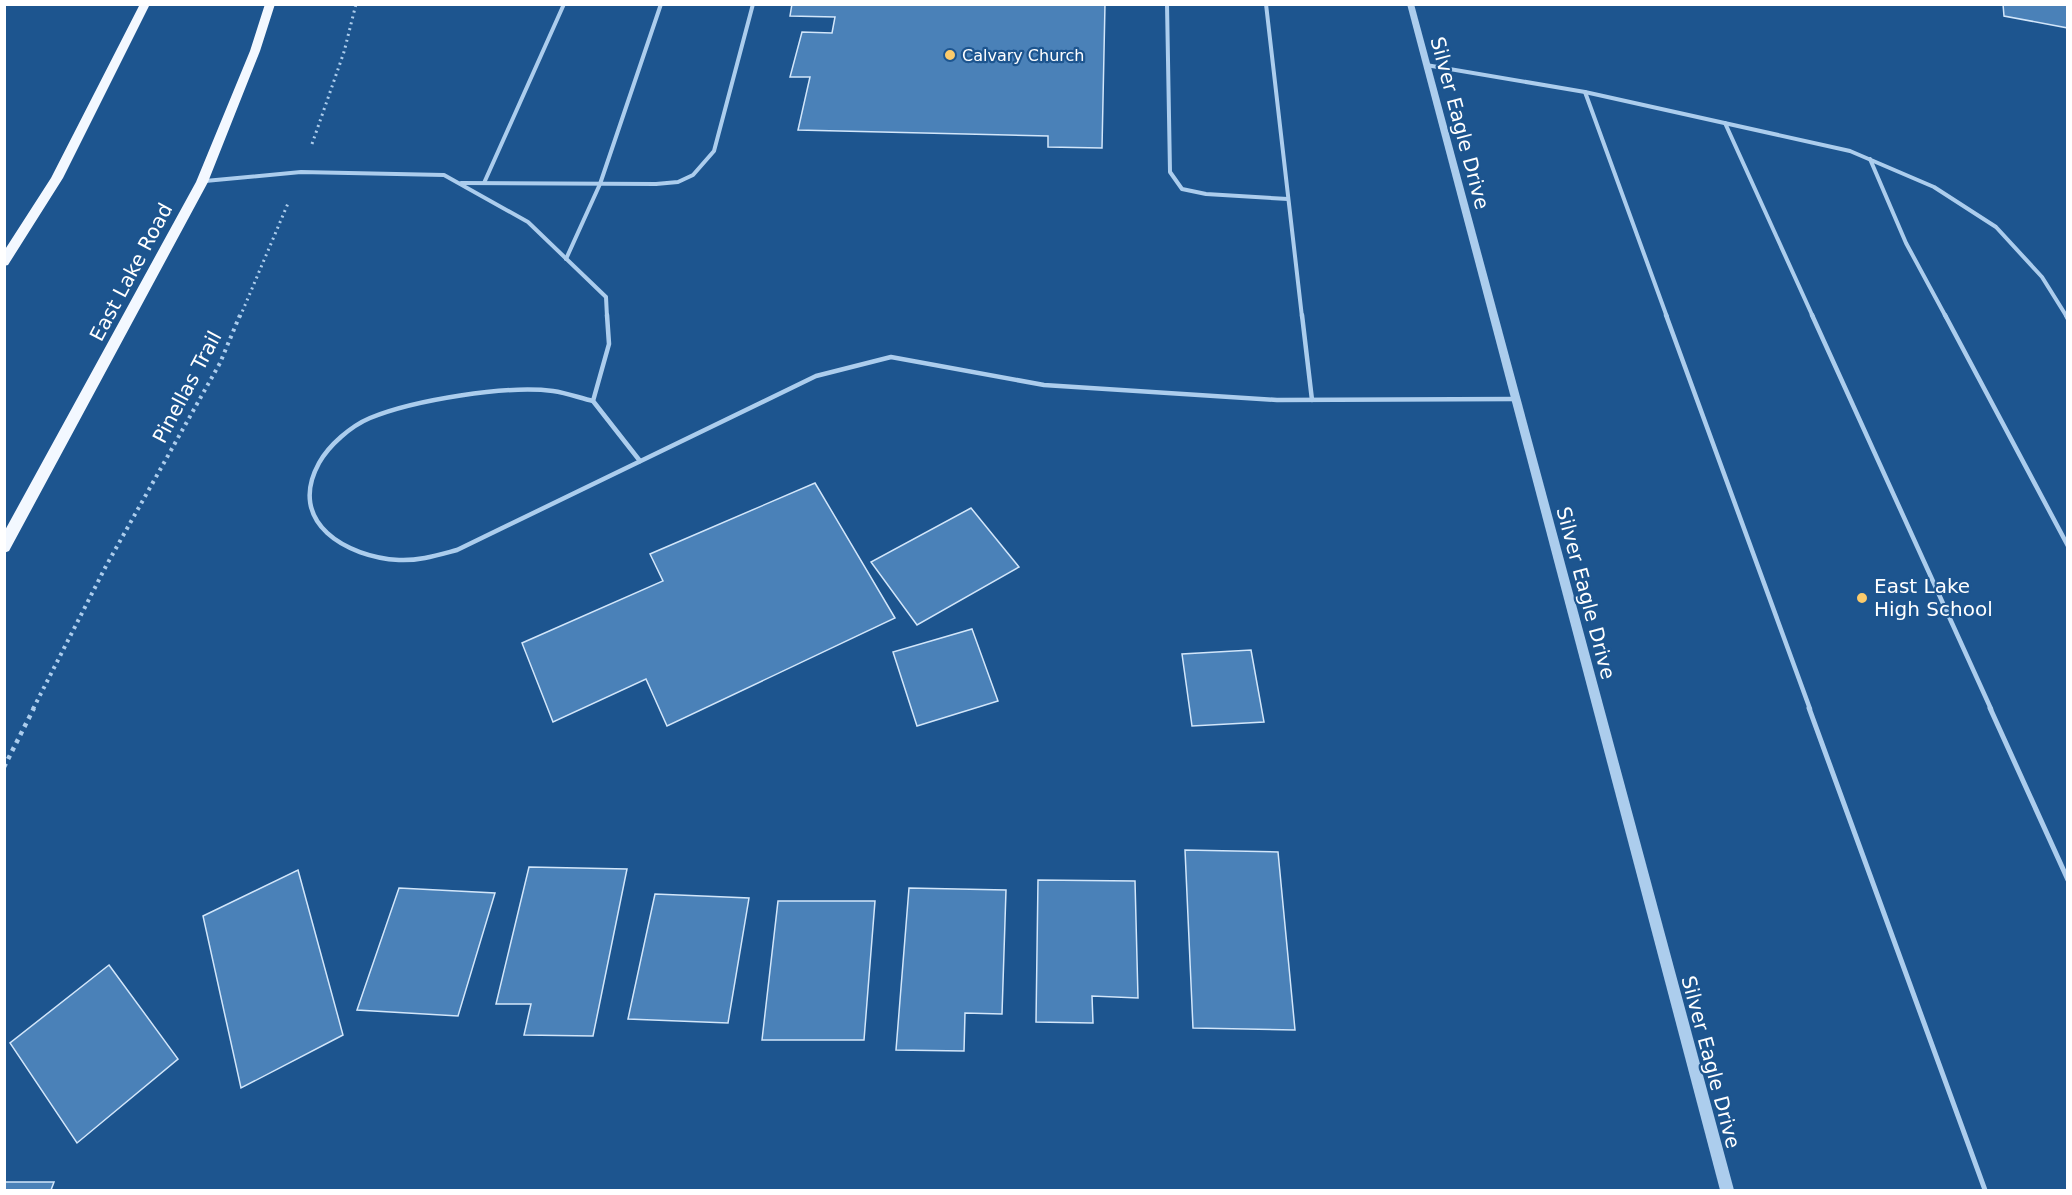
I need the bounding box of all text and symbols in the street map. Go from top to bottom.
street label: Silver Eagle Drive [1425,34,1495,212]
place label: Calvary Church [962,46,1084,65]
marker: Calvary Church [943,48,957,62]
street label: East Lake Road [85,199,177,345]
street label: Pinellas Trail [147,327,227,447]
street label: Silver Eagle Drive [1551,504,1621,682]
place label: East Lake High School [1874,574,1993,621]
marker: East Lake High School [1855,591,1869,605]
street label: Silver Eagle Drive [1676,973,1746,1151]

